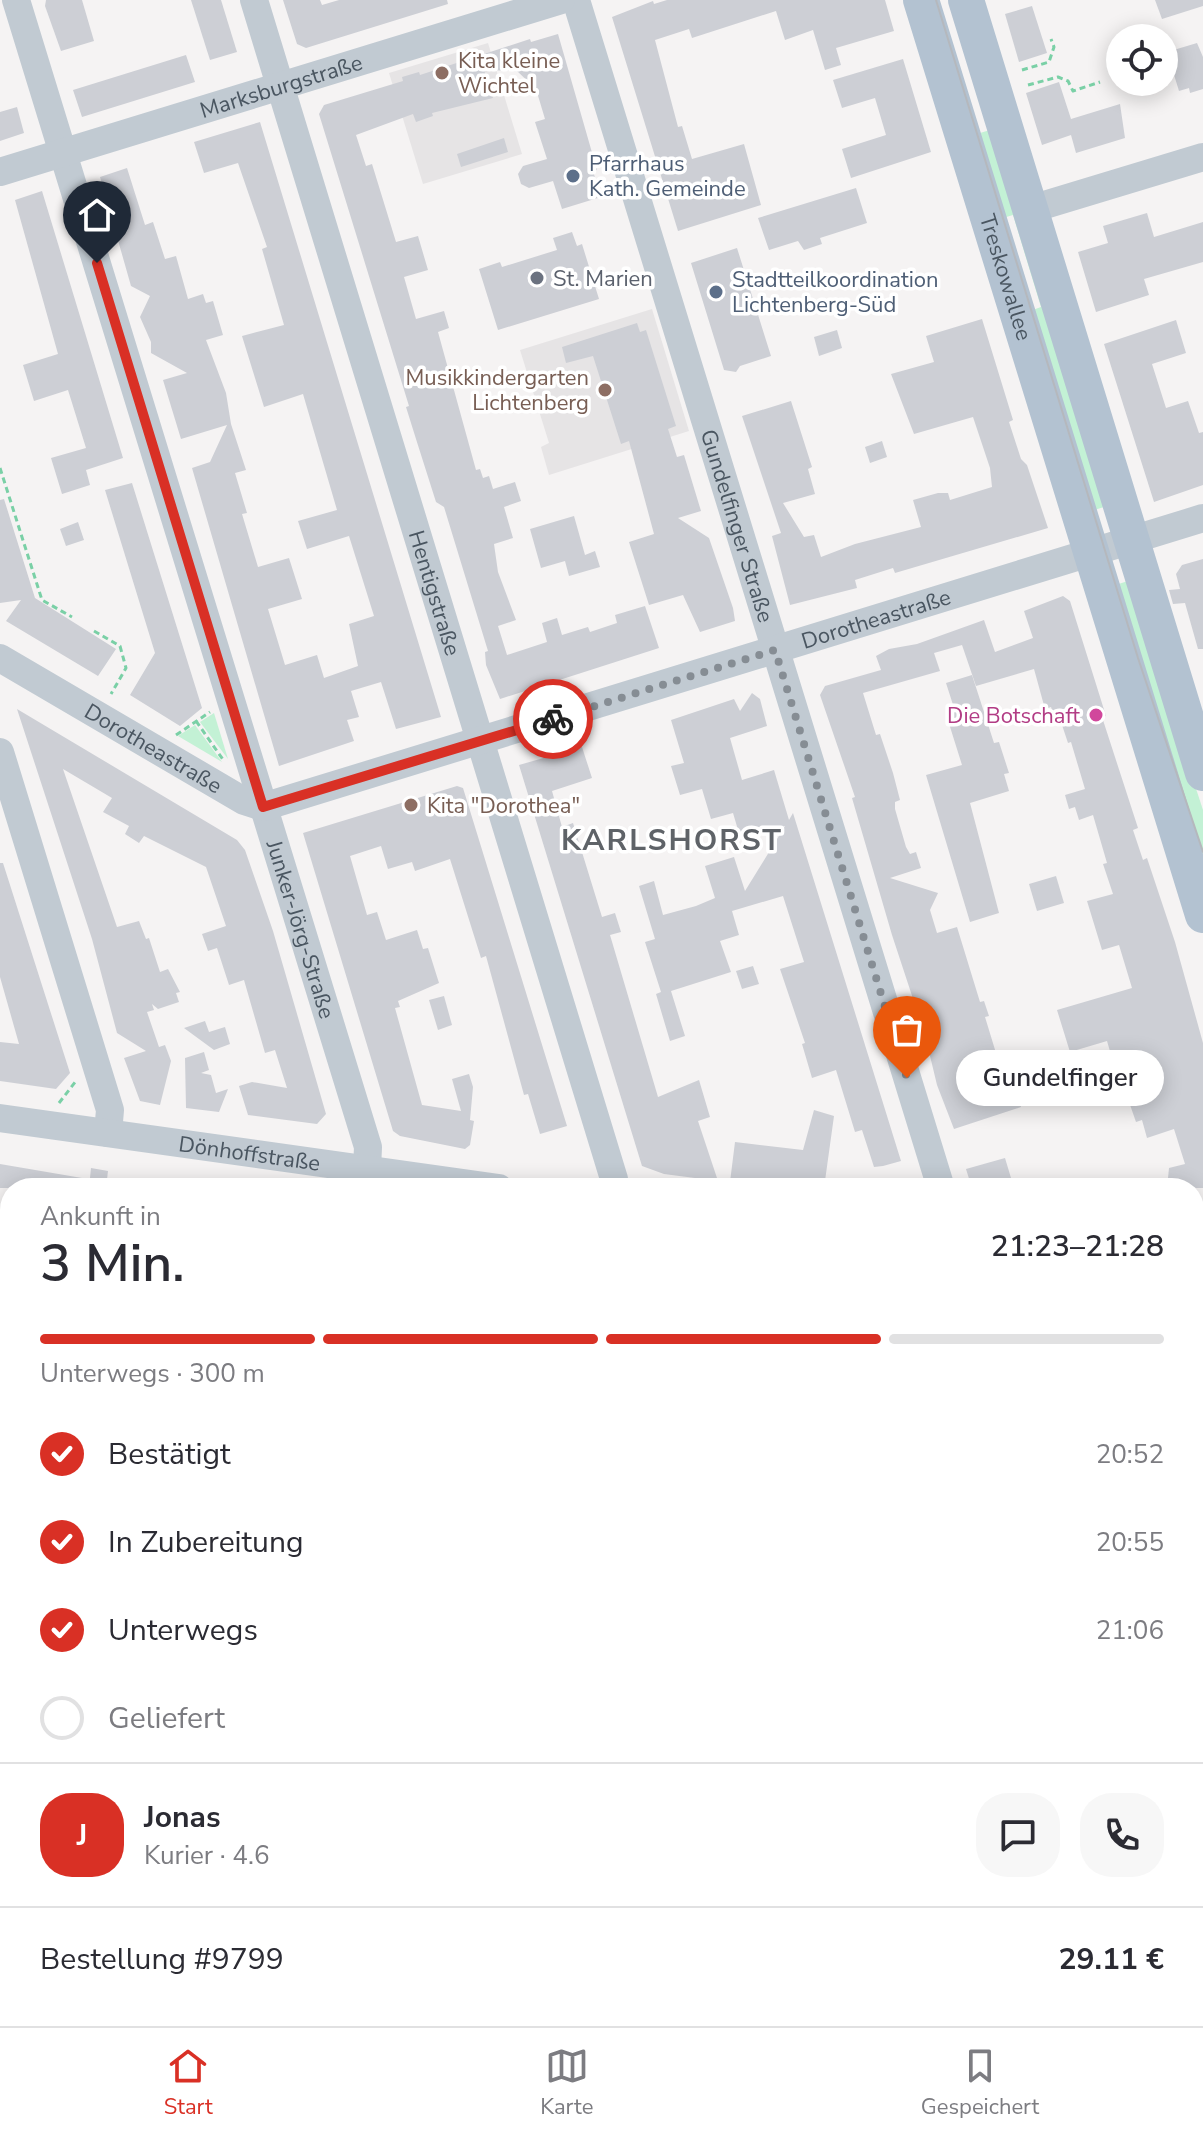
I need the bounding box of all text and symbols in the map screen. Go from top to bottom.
map controls [1106,24,1178,96]
button: locate [1106,24,1178,96]
place label: Kita kleine Wichtel [458,46,560,101]
street label: Marksburgstraße [196,48,366,126]
marker: Kita kleine Wichtel [433,64,451,82]
place label: Pfarrhaus Kath. Gemeinde [589,149,746,204]
marker: Pfarrhaus Kath. Gemeinde [564,167,582,185]
pin [63,181,131,263]
icon: home [75,193,119,237]
street label: Treskowallee [972,211,1039,344]
place label: St. Marien [553,264,653,294]
place label: Stadtteilkoordination Lichtenberg-Süd [732,265,939,320]
marker: St. Marien [528,269,546,287]
marker: Stadtteilkoordination Lichtenberg-Süd [707,283,725,301]
place label: Musikkindergarten Lichtenberg [405,363,589,418]
marker: Musikkindergarten Lichtenberg [596,381,614,399]
street label: Gundelfinger Straße [693,426,780,626]
street label: Hentigstraße [401,527,467,660]
street label: Dorotheastraße [798,582,955,657]
courier [513,679,593,759]
street label: Dorotheastraße [79,697,227,801]
icon: bike [531,697,575,741]
place label: Die Botschaft [947,701,1080,731]
marker: Die Botschaft [1087,706,1105,724]
place label: Kita "Dorothea" [427,791,580,821]
marker: Kita "Dorothea" [402,796,420,814]
district label: KARLSHORST [561,820,783,861]
street label: Junker-Jörg-Straße [258,836,342,1023]
pin [873,996,941,1078]
icon: bag [885,1008,929,1052]
callout: Gundelfinger [955,1050,1163,1106]
text: Gundelfinger [982,1060,1138,1095]
street label: Dönhoffstraße [177,1129,322,1179]
text: Ankunft in [40,1199,161,1234]
text: 21:23–21:28 [991,1226,1164,1267]
text: 3 Min. [40,1228,185,1299]
text: Unterwegs · 300 m [40,1356,265,1391]
icon: check [40,1432,84,1476]
text: Bestätigt [108,1434,230,1475]
text: 20:52 [1096,1437,1164,1472]
icon: check [40,1520,84,1564]
text: In Zubereitung [108,1522,304,1563]
text: 20:55 [1096,1525,1164,1560]
icon: check [40,1608,84,1652]
text: Unterwegs [108,1610,258,1651]
text: 21:06 [1096,1613,1164,1648]
text: Geliefert [108,1698,225,1739]
button: chat [976,1793,1060,1877]
button: phone [1080,1793,1164,1877]
text: Jonas [144,1797,221,1838]
text: J [77,1815,87,1856]
text: Kurier · 4.6 [144,1838,269,1873]
text: Bestellung #9799 [40,1939,284,1980]
text: 29.11 € [1058,1939,1164,1980]
tab: Start [164,2044,213,2122]
tab: Karte [540,2044,593,2122]
tab: Gespeichert [921,2044,1039,2122]

